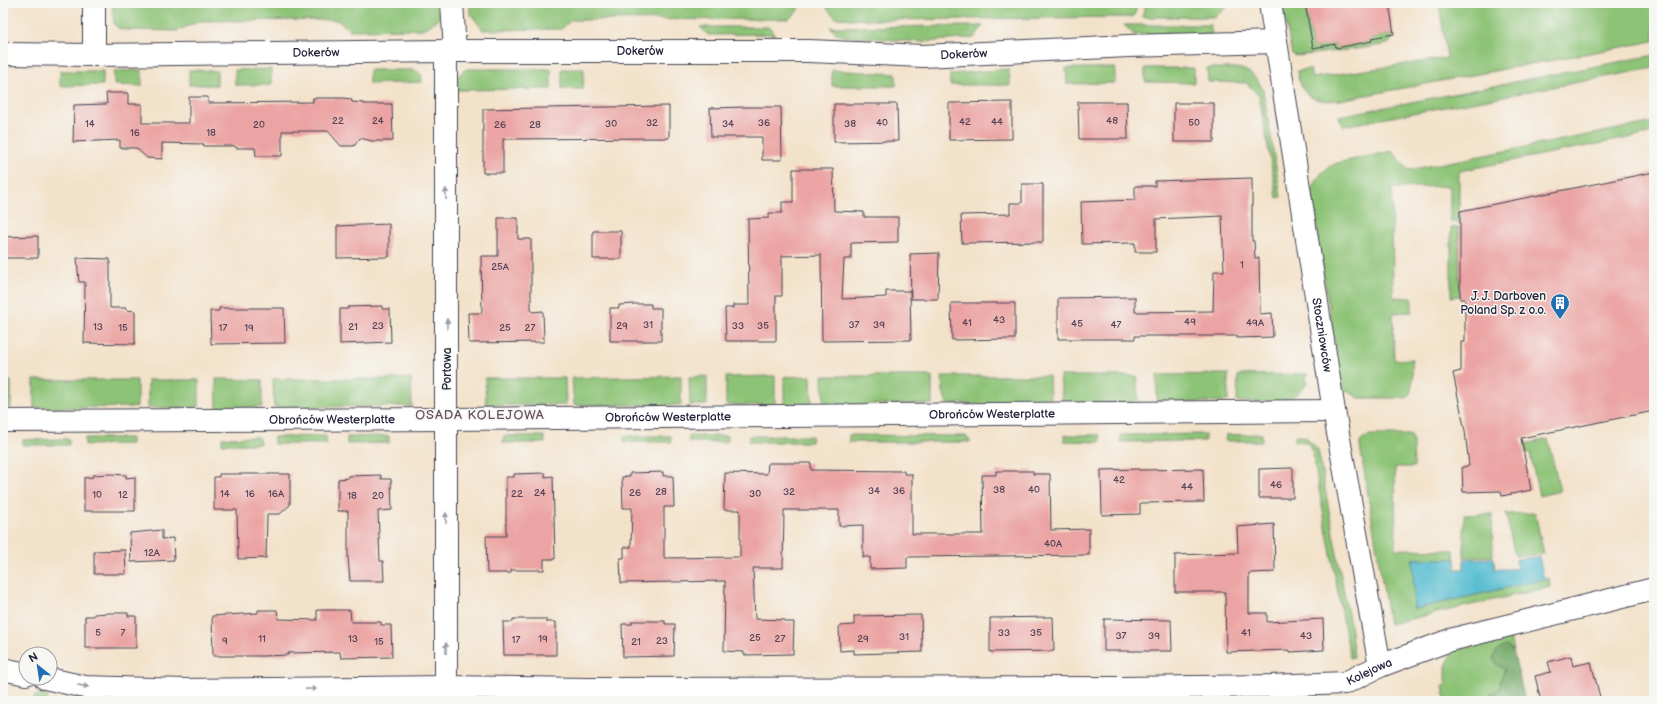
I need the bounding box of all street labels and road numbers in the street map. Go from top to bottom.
street label: Dokerów [616,44,664,59]
street label: Dokerów [292,45,340,61]
street label: Dokerów [940,46,988,63]
street label: Stoczniowców [1308,297,1335,373]
street label: Portowa [440,347,455,391]
street label: Obrońców Westerplatte [929,407,1055,423]
street label: Obrońców Westerplatte [605,409,731,426]
street label: Obrońców Westerplatte [269,412,395,428]
street label: Kolejowa [1344,655,1394,689]

